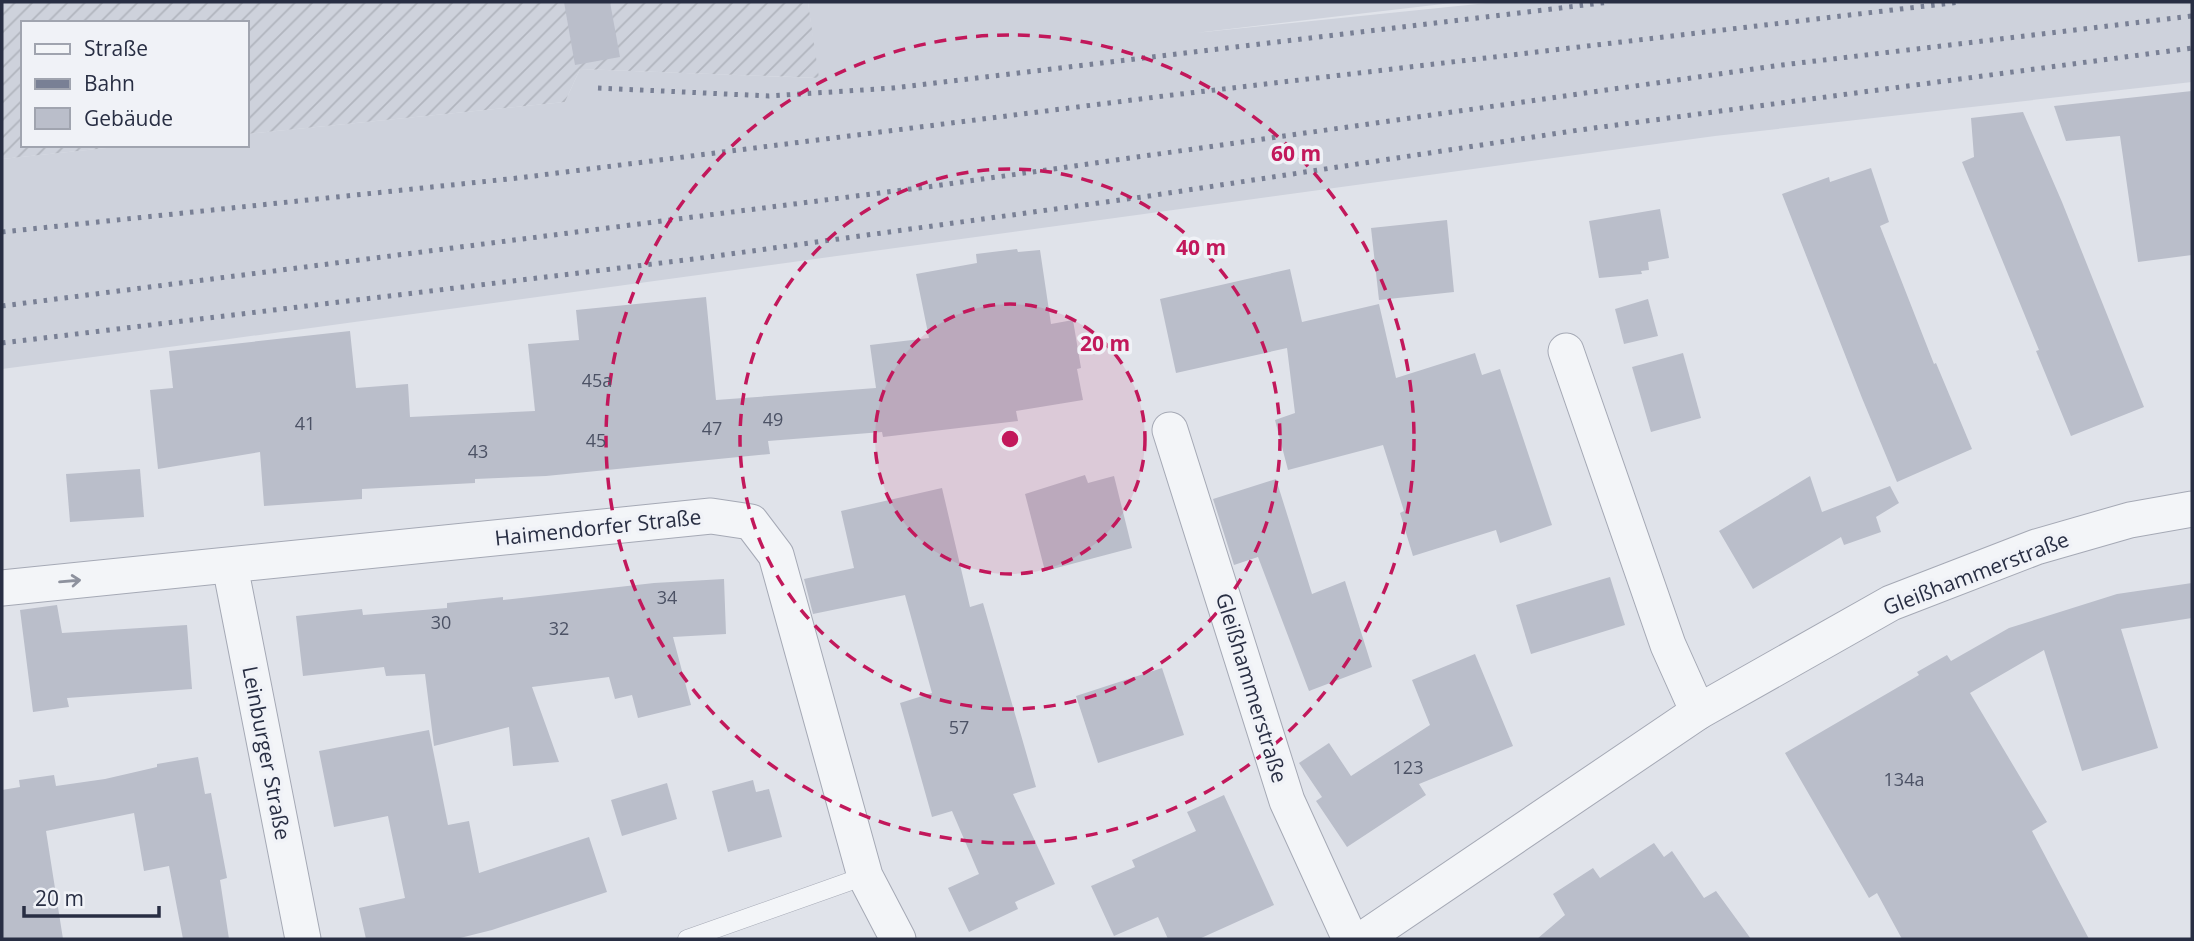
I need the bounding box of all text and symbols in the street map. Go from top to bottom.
legend [21,21,248,147]
text: Straße [84,34,148,62]
text: Bahn [84,69,135,97]
text: Gebäude [84,104,173,132]
text: 60 m [1271,139,1321,167]
text: 40 m [1176,233,1226,261]
text: 20 m [1080,329,1130,357]
house number: 45a [582,368,612,392]
house number: 49 [763,407,783,431]
house number: 41 [295,411,315,435]
house number: 47 [702,416,722,440]
centre of rings [998,427,1022,451]
house number: 45 [586,428,606,452]
house number: 43 [468,439,488,463]
street label: Haimendorfer Straße [493,502,703,552]
street label: Gleißhammerstraße [1879,525,2073,621]
one-way arrow [58,575,80,588]
house number: 34 [657,585,677,609]
street label: Gleißhammerstraße [1210,589,1294,786]
house number: 30 [431,610,451,634]
house number: 32 [549,616,569,640]
street label: Leinburger Straße [236,663,298,842]
house number: 57 [949,715,969,739]
house number: 123 [1393,755,1423,779]
house number: 134a [1884,767,1924,791]
scale bar [24,874,159,918]
text: 20 m [35,884,84,912]

